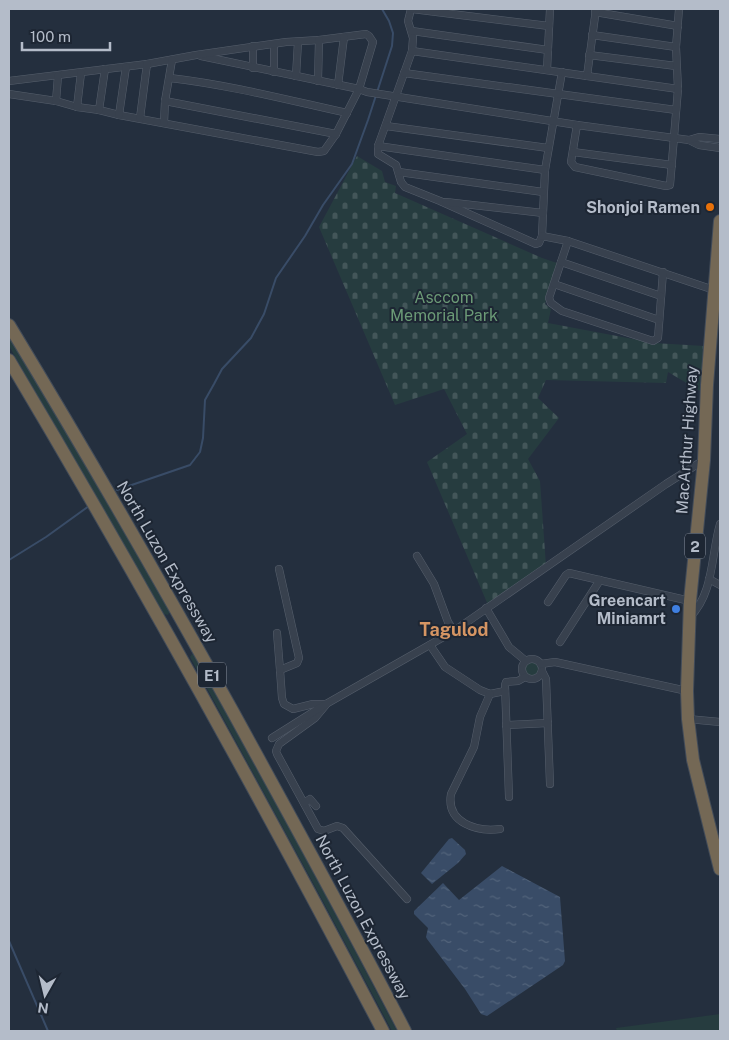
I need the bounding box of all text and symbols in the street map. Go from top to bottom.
scale bar [22,20,110,52]
text: 100 m [30,28,71,45]
place label: Shonjoi Ramen [586,198,700,217]
marker: Shonjoi Ramen [704,201,716,213]
park label: Asccom Memorial Park [390,288,498,325]
street label: MacArthur Highway [672,365,702,515]
street label: North Luzon Expressway [113,478,221,647]
road number: 2 [685,534,705,558]
place label: Greencart Miniamrt [588,591,666,628]
marker: Greencart Miniamrt [670,603,682,615]
district label: Tagulod [420,619,488,640]
road number: E1 [198,662,226,688]
street label: North Luzon Expressway [311,831,415,1003]
north arrow [20,970,70,1020]
text: N [37,999,50,1017]

